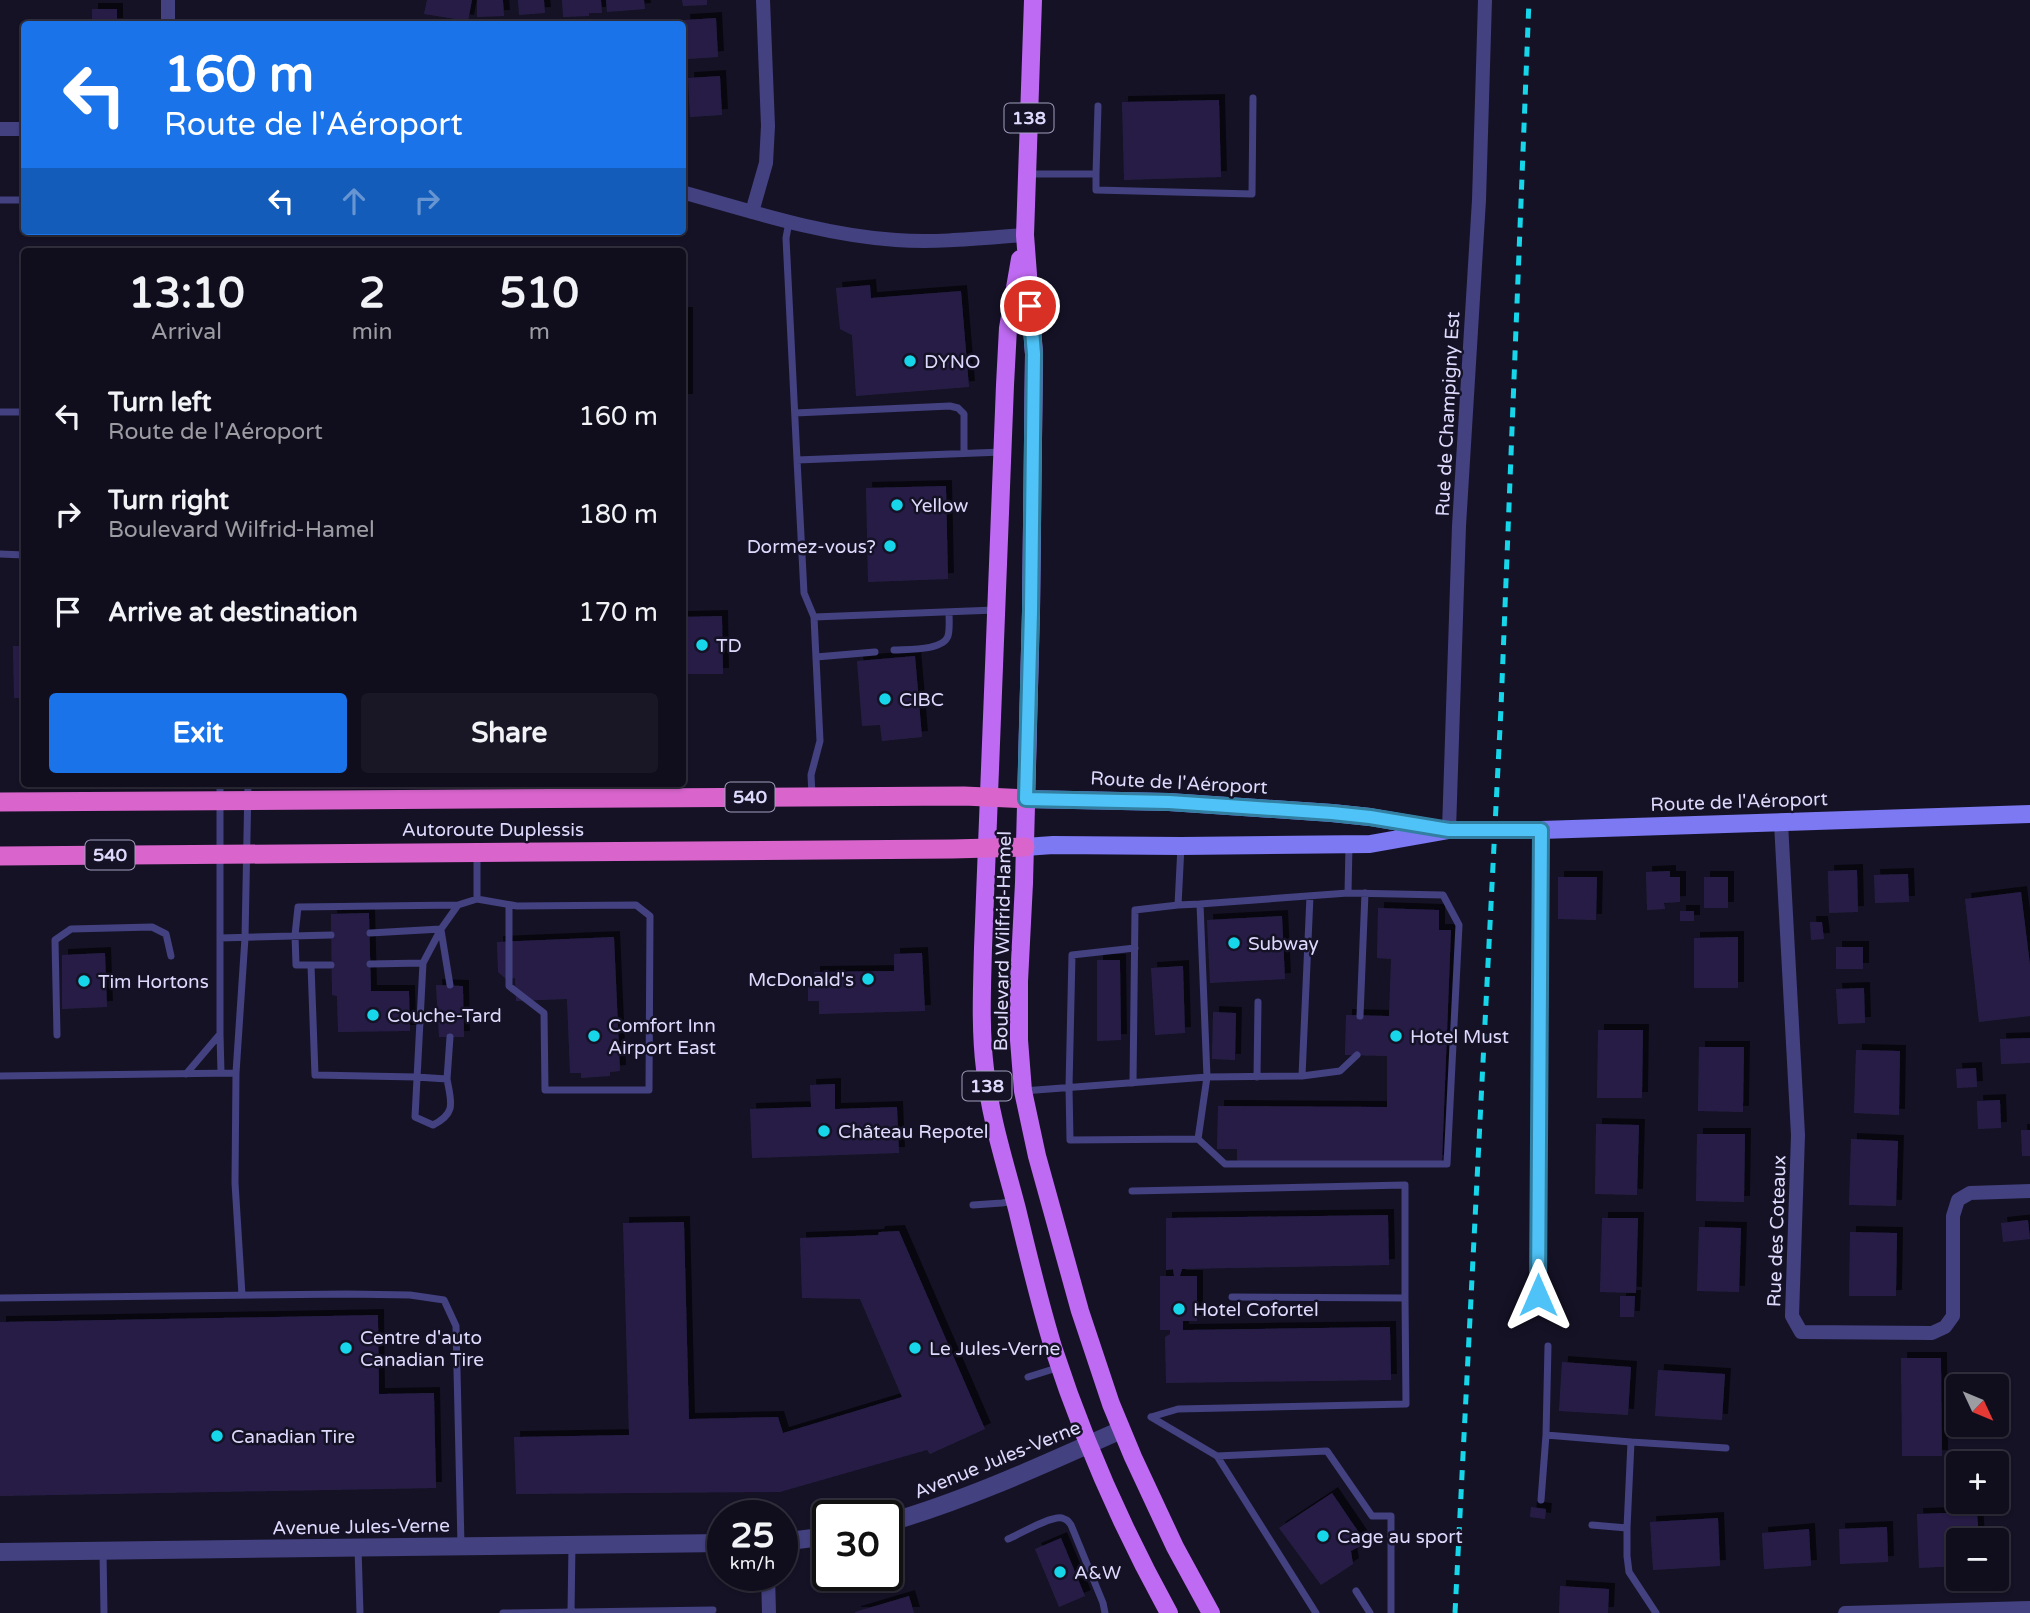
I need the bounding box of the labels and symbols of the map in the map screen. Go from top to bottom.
road number: 138 [1004,104,1054,132]
pin [1000,276,1060,336]
street label: Rue de Champigny Est [1432,311,1464,517]
place label: DYNO [924,351,980,373]
marker: DYNO [902,353,918,369]
place label: Yellow [911,495,968,517]
marker: Yellow [889,497,905,513]
place label: Dormez-vous? [747,536,876,558]
marker: Dormez-vous? [882,538,898,554]
place label: TD [716,635,742,657]
marker: TD [694,637,710,653]
place label: CIBC [899,689,944,711]
marker: CIBC [877,691,893,707]
street label: Route de l'Aéroport [1090,767,1268,799]
road number: 540 [726,782,774,812]
street label: Route de l'Aéroport [1650,788,1828,816]
street label: Autoroute Duplessis [402,819,584,841]
street label: Boulevard Wilfrid-Hamel [990,831,1016,1051]
road number: 540 [86,840,134,870]
place label: Subway [1248,933,1319,955]
marker: Subway [1226,935,1242,951]
place label: McDonald's [748,969,854,991]
place label: Tim Hortons [98,971,209,993]
marker: McDonald's [860,971,876,987]
marker: Tim Hortons [76,973,92,989]
place label: Couche-Tard [387,1005,502,1027]
marker: Couche-Tard [365,1007,381,1023]
place label: Comfort Inn Airport East [608,1015,716,1059]
place label: Hotel Must [1410,1026,1509,1048]
marker: Comfort Inn Airport East [586,1028,602,1044]
marker: Hotel Must [1388,1028,1404,1044]
road number: 138 [962,1072,1012,1100]
place label: Château Repotel [838,1121,989,1143]
marker: Château Repotel [816,1123,832,1139]
street label: Rue des Coteaux [1763,1155,1791,1307]
position arrow [1501,1258,1575,1332]
place label: Hotel Cofortel [1193,1299,1319,1321]
marker: Hotel Cofortel [1171,1301,1187,1317]
place label: Centre d'auto Canadian Tire [360,1327,484,1371]
place label: Le Jules-Verne [929,1338,1060,1360]
marker: Centre d'auto Canadian Tire [338,1340,354,1356]
marker: Le Jules-Verne [907,1340,923,1356]
north arrow [1946,1374,2009,1437]
street label: Avenue Jules-Verne [911,1416,1084,1503]
place label: Canadian Tire [231,1426,355,1448]
marker: Canadian Tire [209,1428,225,1444]
speed limit sign: 30 [812,1500,903,1591]
street label: Avenue Jules-Verne [272,1514,450,1540]
place label: Cage au sport [1337,1526,1463,1548]
marker: Cage au sport [1315,1528,1331,1544]
place label: A&W [1074,1562,1121,1584]
marker: A&W [1052,1564,1068,1580]

